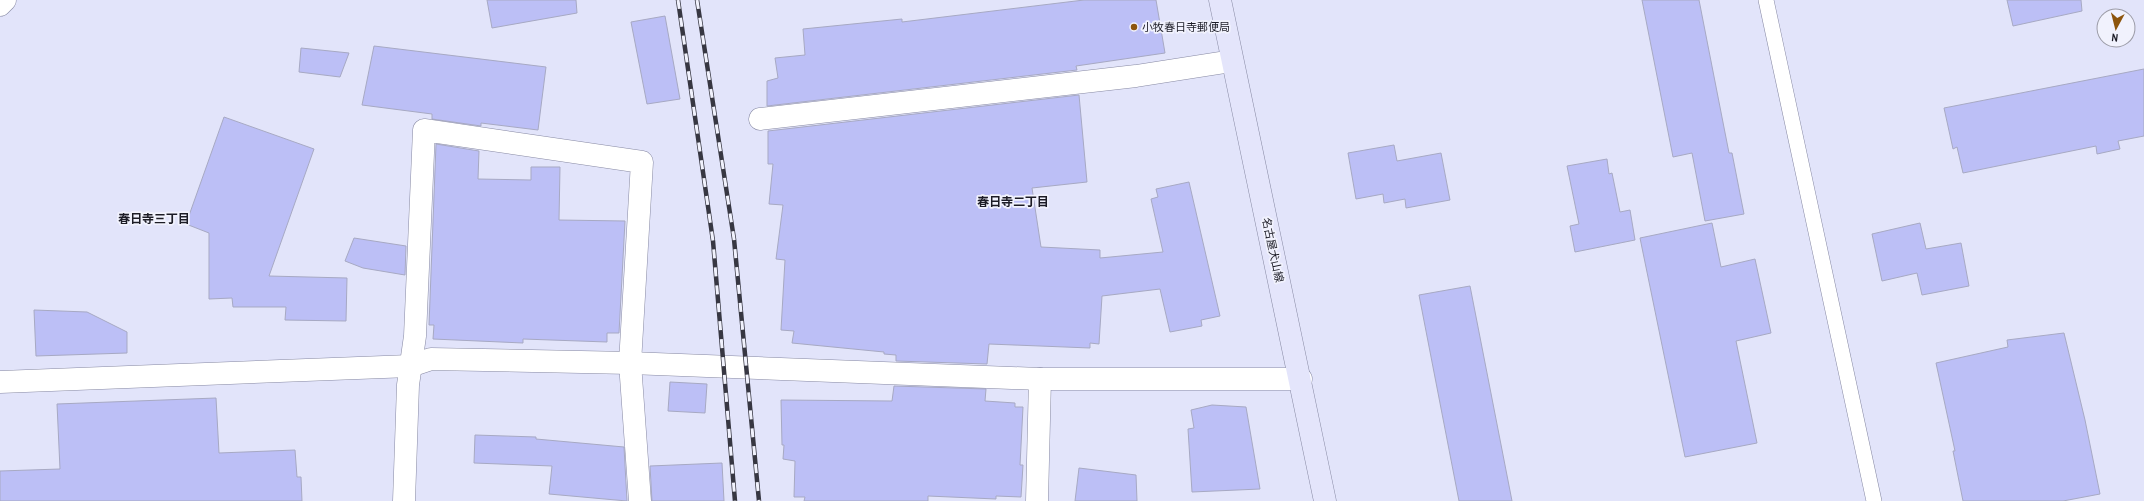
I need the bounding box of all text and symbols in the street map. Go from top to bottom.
north arrow [2096,8,2136,48]
place label: 小牧春日寺郵便局 [1142,20,1230,34]
marker: 小牧春日寺郵便局 [1129,22,1139,32]
text: N [2111,31,2119,45]
district label: 春日寺二丁目 [977,194,1049,210]
district label: 春日寺三丁目 [118,211,190,227]
street label: 名古屋犬山線 [1259,216,1287,284]

